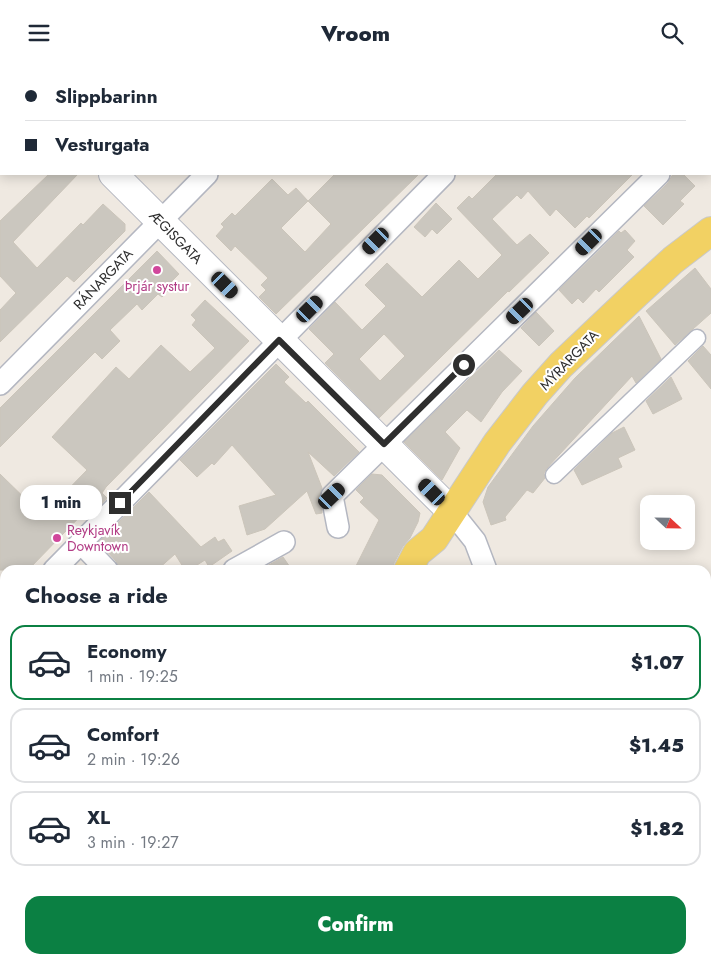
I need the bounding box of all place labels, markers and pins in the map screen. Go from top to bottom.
marker: Þrjár systur [151,264,163,276]
place label: Þrjár systur [125,276,190,296]
place label: Reykjavík Downtown [67,520,129,556]
marker: Reykjavík Downtown [51,532,63,544]

